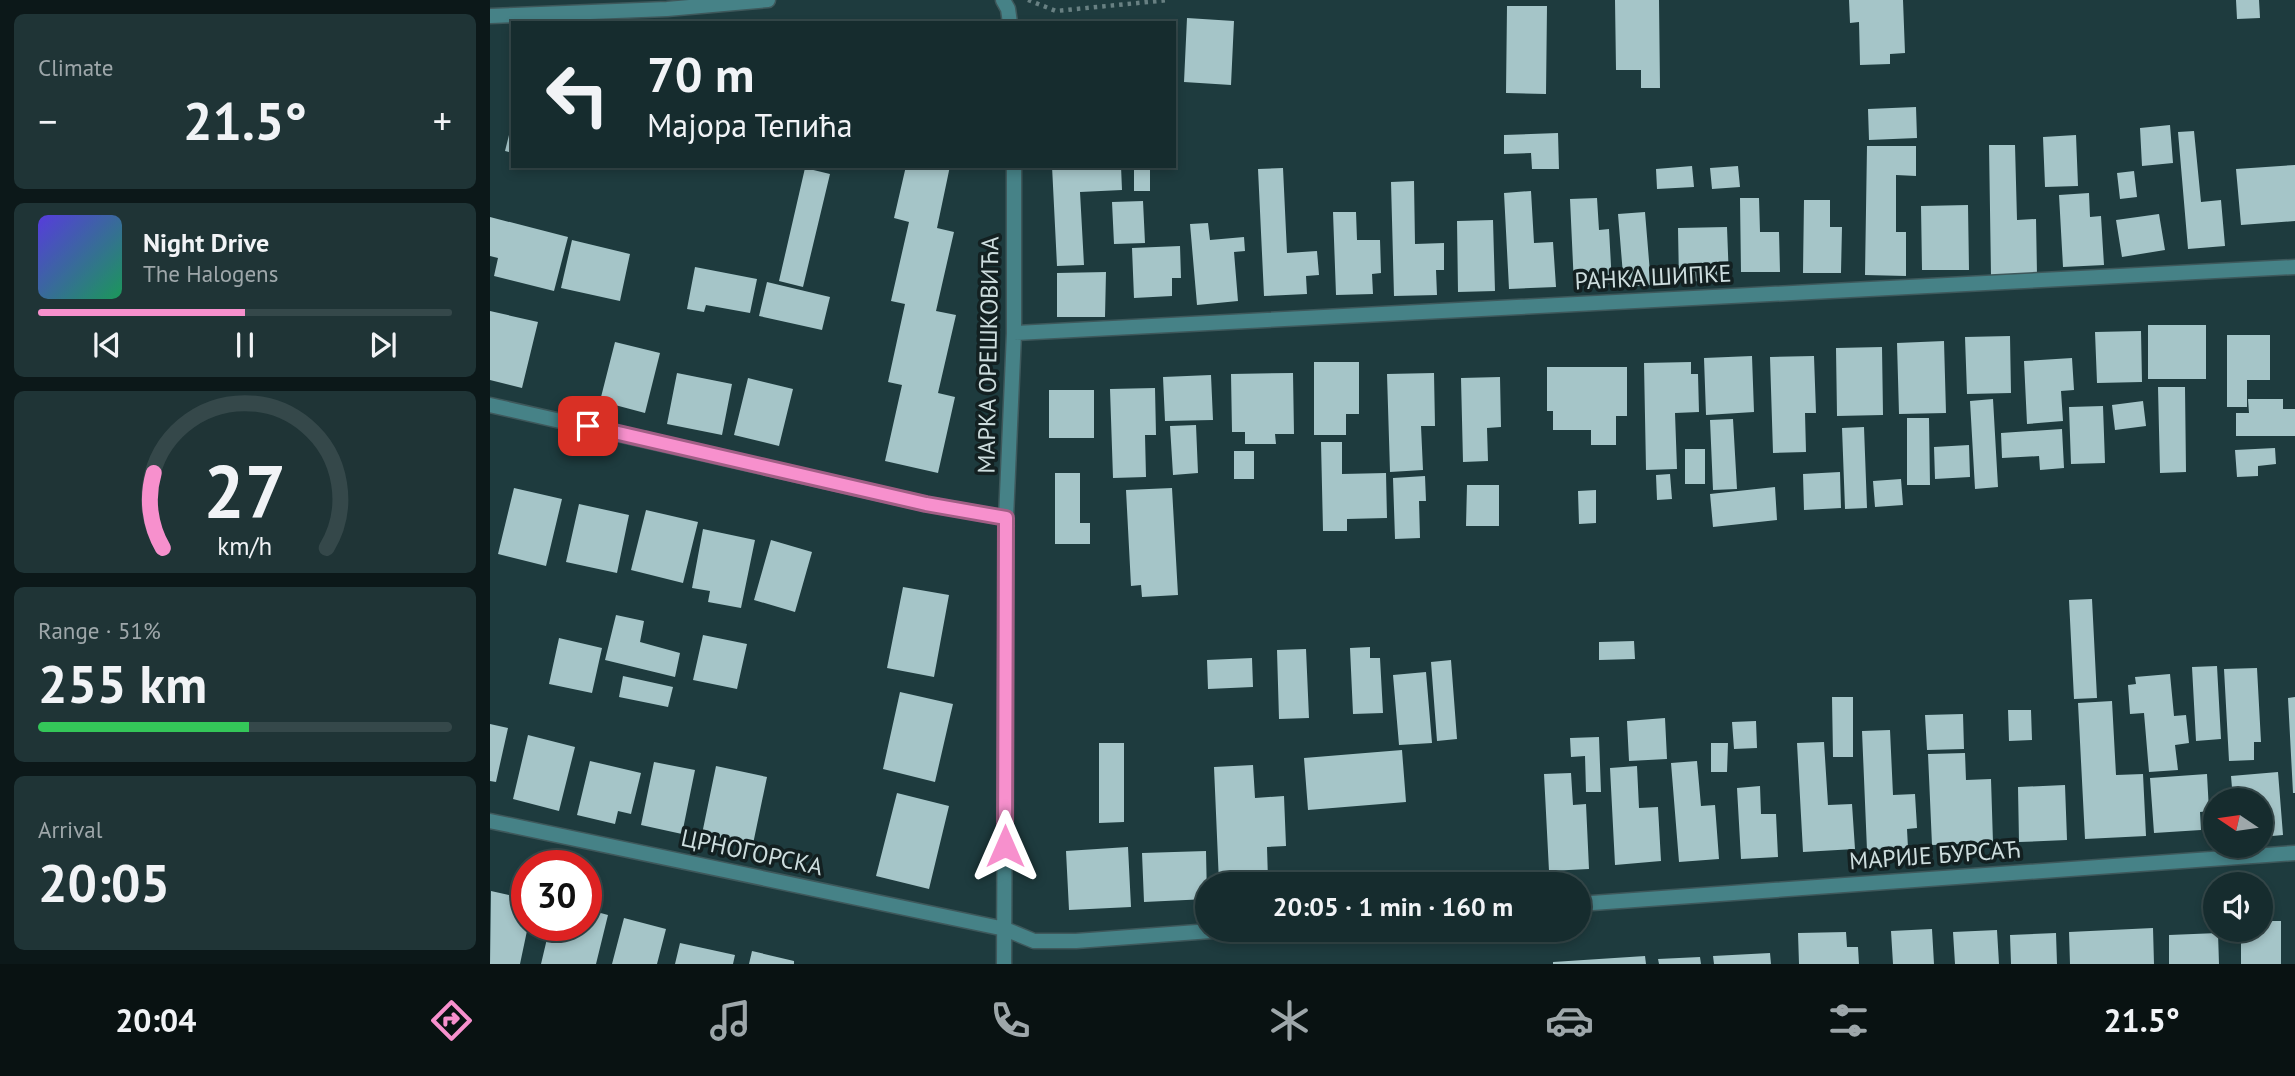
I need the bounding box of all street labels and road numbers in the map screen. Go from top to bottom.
street label: МАРКА ОРЕШКОВИЋА [970,236,1006,474]
street label: РАНКА ШИПКЕ [1574,257,1732,297]
street label: ЦРНОГОРСКА [678,822,826,882]
street label: МАРИЈЕ БУРСАЋ [1848,834,2022,876]

